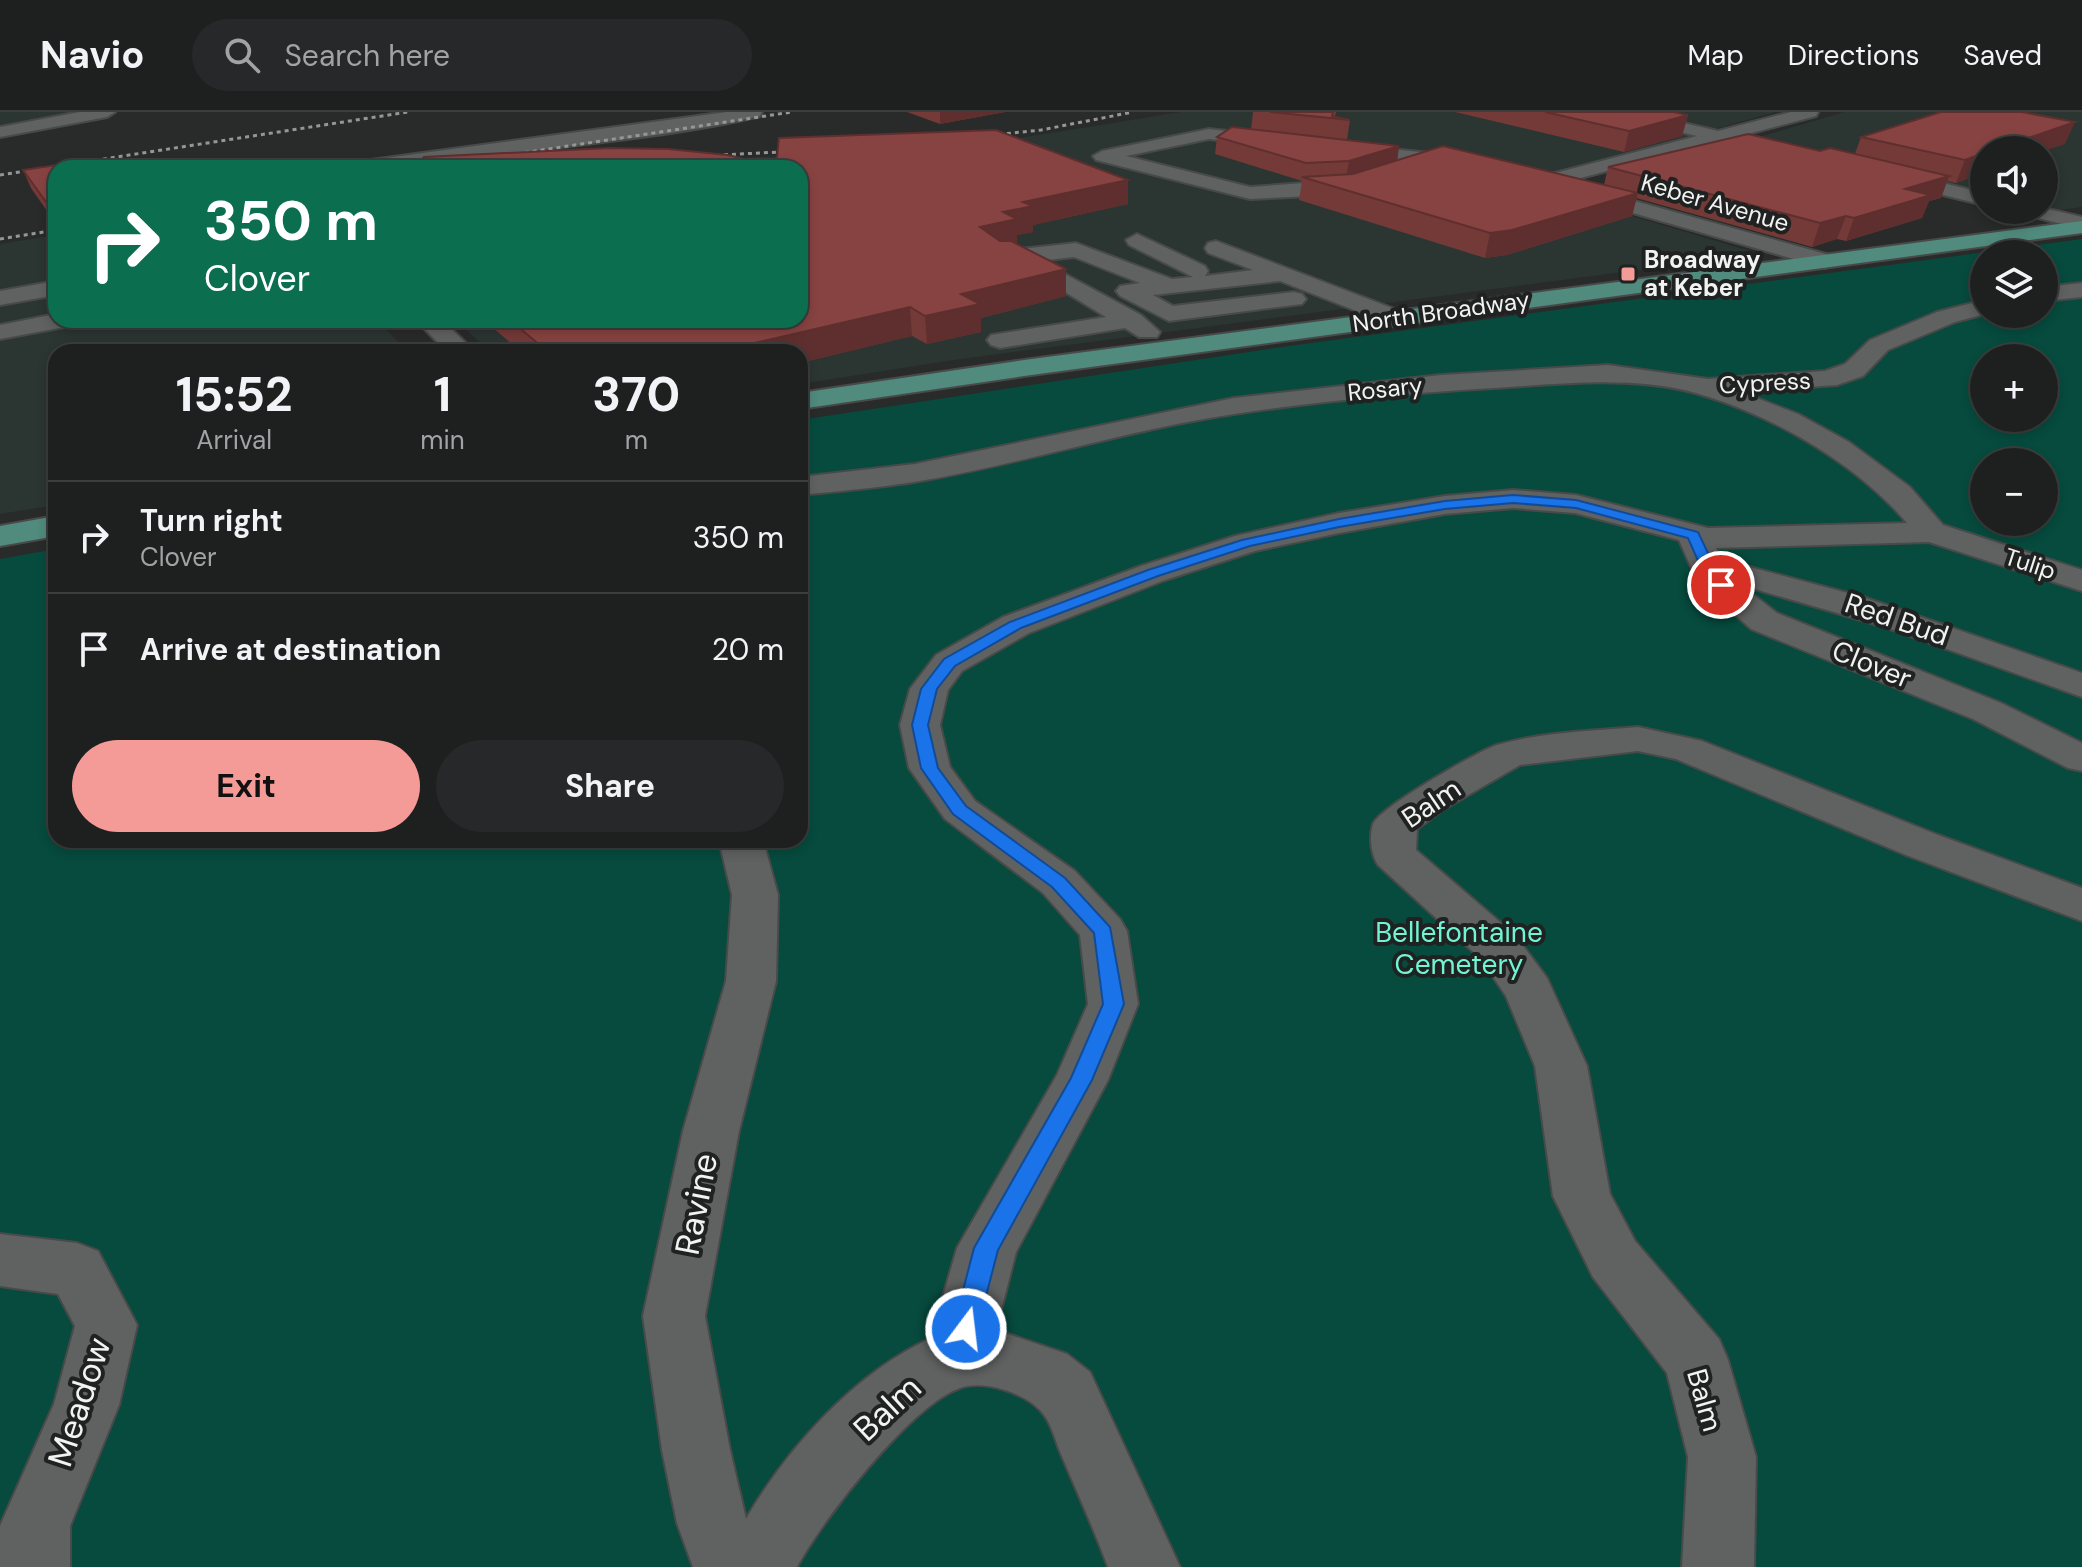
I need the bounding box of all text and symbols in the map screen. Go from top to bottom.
search box [192,19,752,91]
text: Navio [40,30,144,80]
icon: search [220,33,264,77]
text: Search here [284,36,450,75]
text: Map [1687,37,1744,74]
text: Directions [1788,37,1920,74]
text: Saved [1964,37,2042,74]
map controls [1970,136,2058,536]
button: sound [1970,136,2058,224]
street label: Keber Avenue [1638,167,1793,238]
text: 350 m [204,184,378,257]
icon: right [72,192,176,296]
button: layers [1970,240,2058,328]
place label: Broadway at Keber [1644,244,1761,303]
text: Clover [204,255,310,302]
marker: Broadway at Keber [1619,265,1637,283]
street label: North Broadway [1350,284,1531,339]
button: + [1970,344,2058,432]
text: 15:52 [176,363,293,426]
text: 1 [434,363,451,426]
text: 370 [592,363,680,426]
street label: Cypress [1718,365,1812,400]
street label: Rosary [1346,369,1424,408]
text: Arrival [196,423,272,457]
text: min [420,423,465,457]
text: m [625,423,648,457]
button: − [1970,448,2058,536]
text: Turn right [140,501,283,540]
icon: right [72,515,116,559]
text: 350 m [693,518,784,557]
text: Clover [140,540,217,574]
street label: Tulip [2001,541,2060,586]
pin [1687,551,1755,619]
icon: arrive [1699,563,1743,607]
street label: Red Bud [1840,585,1954,654]
icon: arrive [72,627,116,671]
text: Arrive at destination [140,630,441,669]
text: 20 m [712,630,784,669]
street label: Clover [1827,632,1917,697]
button: Exit [72,740,420,832]
button: Share [436,740,784,832]
street label: Balm [1395,770,1468,836]
park label: Bellefontaine Cemetery [1375,914,1543,983]
street label: Ravine [665,1150,728,1259]
position arrow [924,1287,1008,1371]
street label: Meadow [37,1332,121,1472]
street label: Balm [1678,1365,1731,1436]
street label: Balm [844,1366,931,1451]

